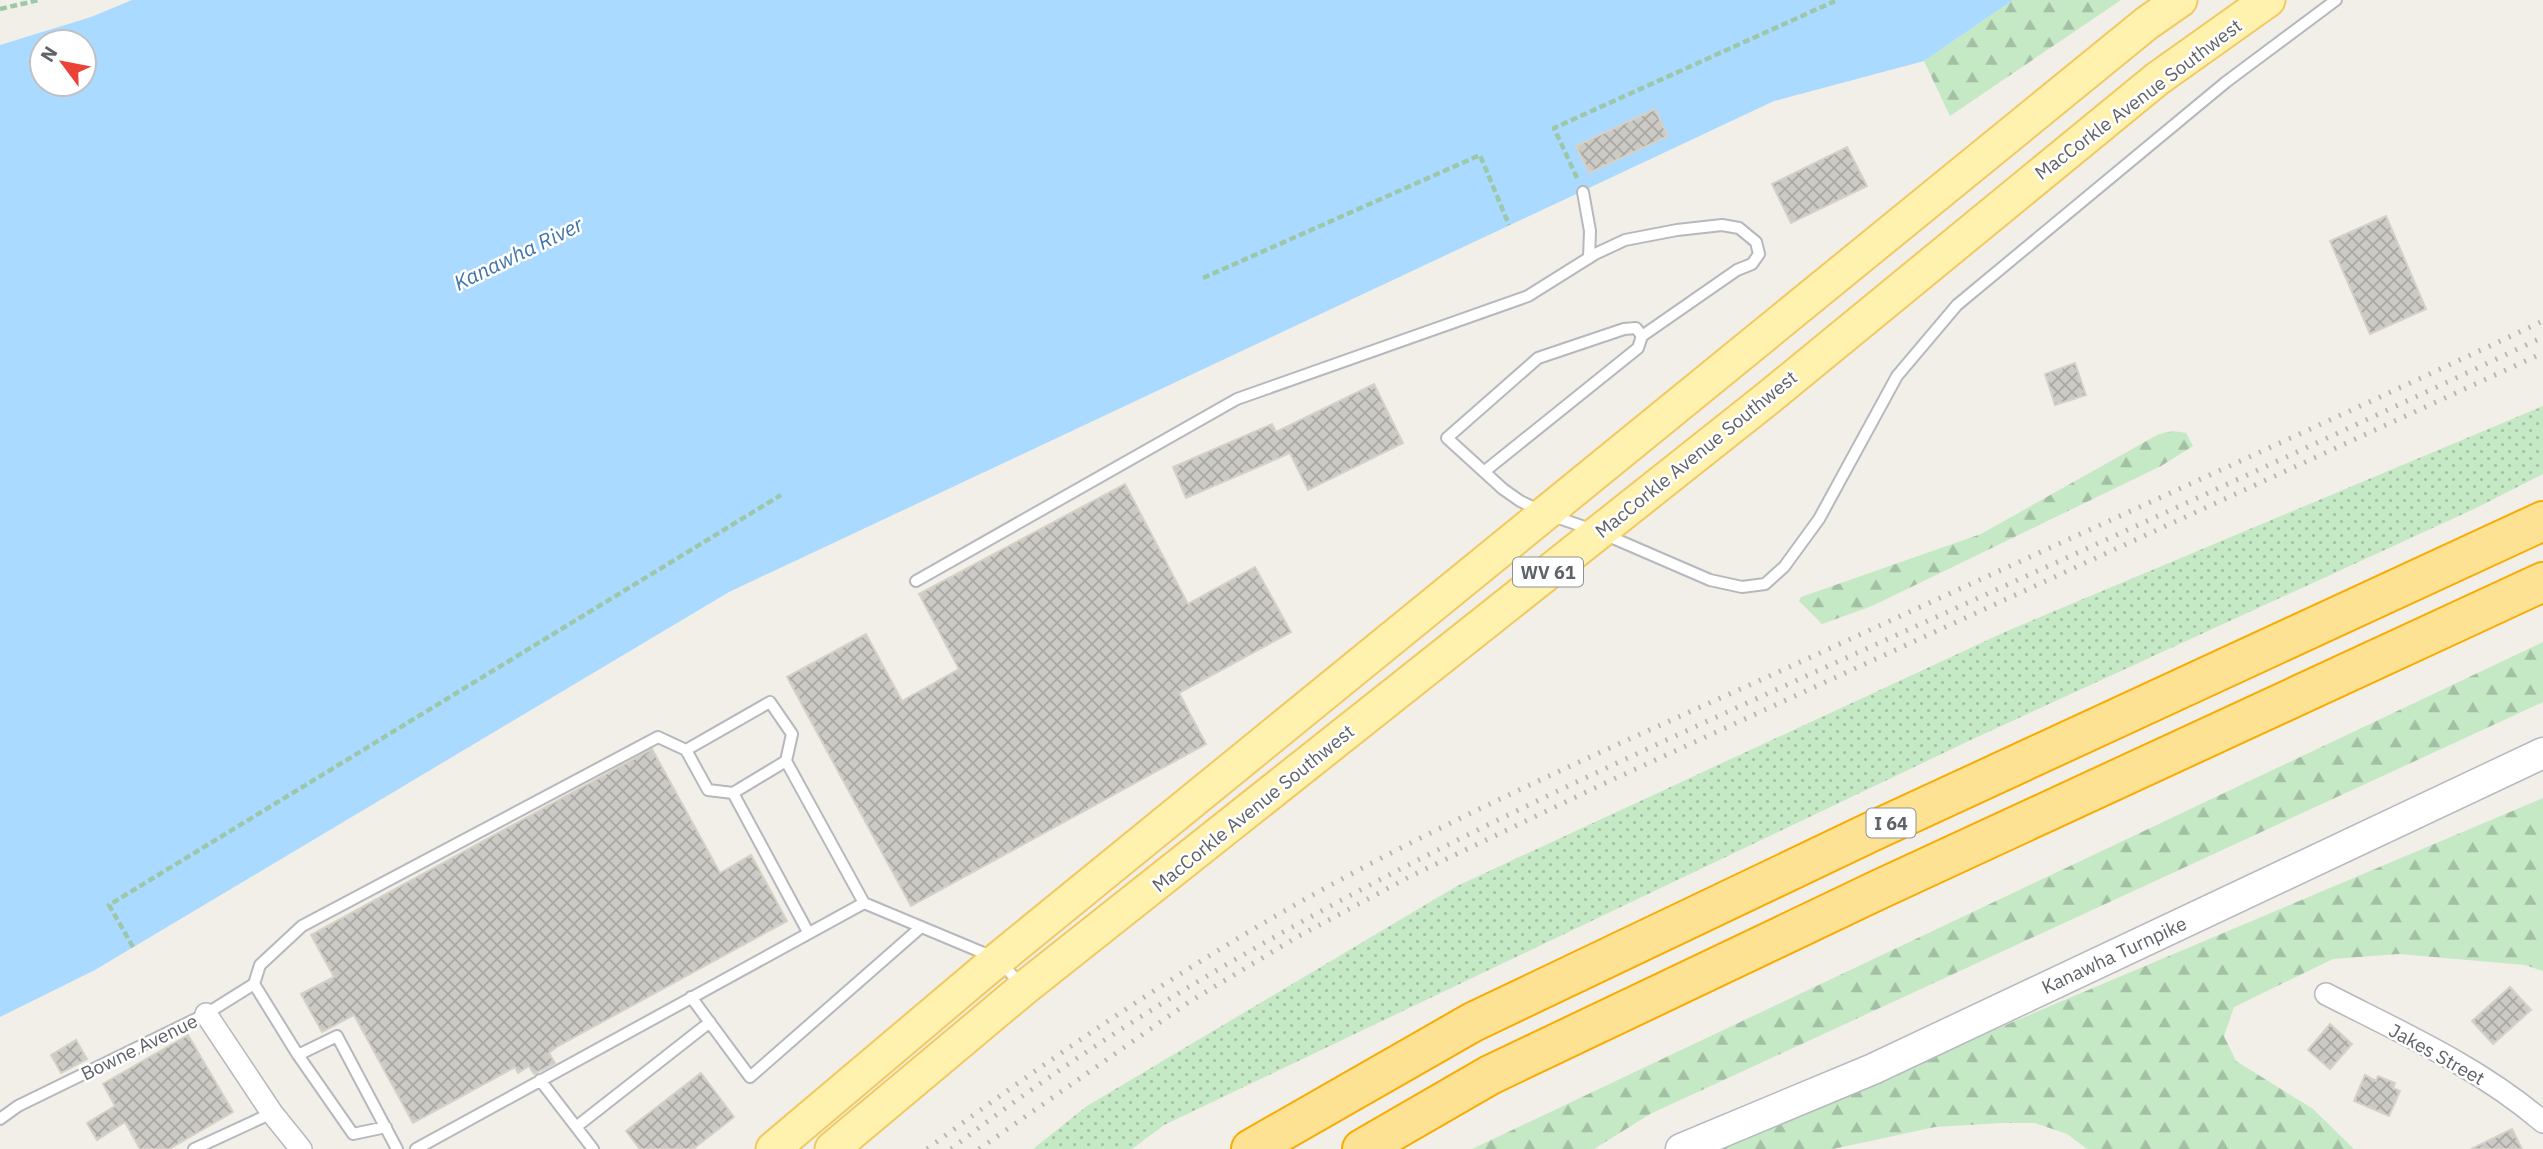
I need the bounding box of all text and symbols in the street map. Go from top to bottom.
street label: MacCorkle Avenue Southwest [2030,13,2246,185]
north arrow [28,28,98,98]
text: N [35,42,62,66]
water label: Kanawha River [449,209,588,296]
street label: MacCorkle Avenue Southwest [1590,365,1802,543]
road number: WV 61 [1513,558,1583,586]
street label: MacCorkle Avenue Southwest [1147,719,1359,897]
road number: I 64 [1867,808,1916,838]
street label: Kanawha Turnpike [2038,911,2190,999]
street label: Bowne Avenue [77,1008,201,1086]
street label: Jakes Street [2385,1018,2489,1090]

